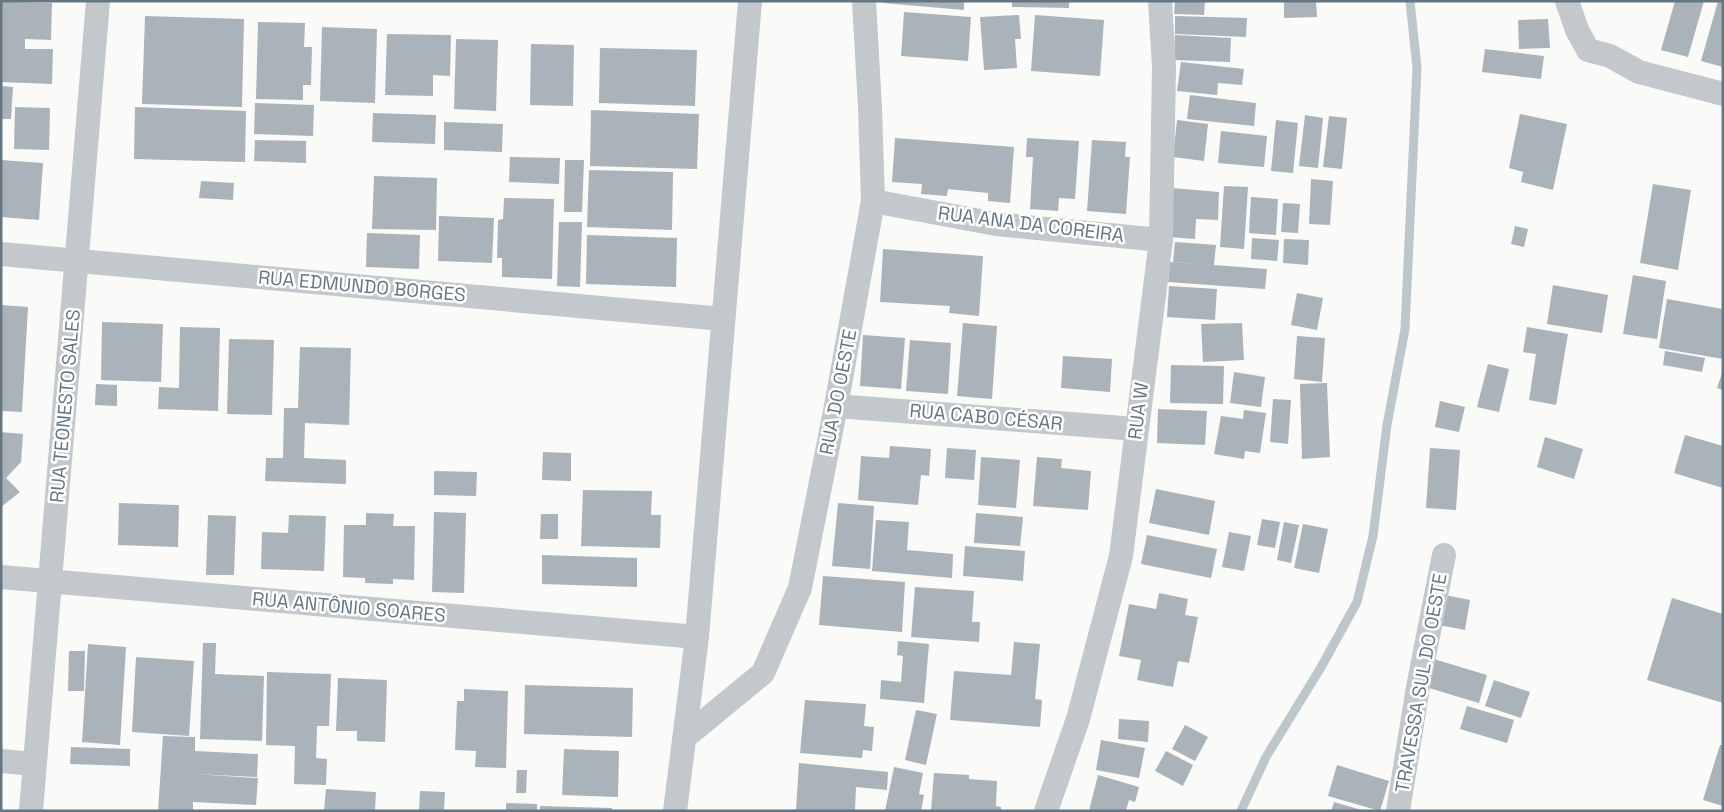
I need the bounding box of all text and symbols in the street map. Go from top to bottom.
street label: RUA ANA DA COREIRA [937,200,1125,248]
street label: RUA EDMUNDO BORGES [257,264,467,308]
street label: RUA TEONESTO SALES [44,308,86,504]
street label: RUA DO OESTE [814,327,862,457]
street label: RUA W [1122,381,1154,441]
street label: RUA CABO CÉSAR [908,398,1064,436]
street label: TRAVESSA SUL DO OESTE [1389,571,1453,795]
street label: RUA ANTÔNIO SOARES [251,586,447,628]

